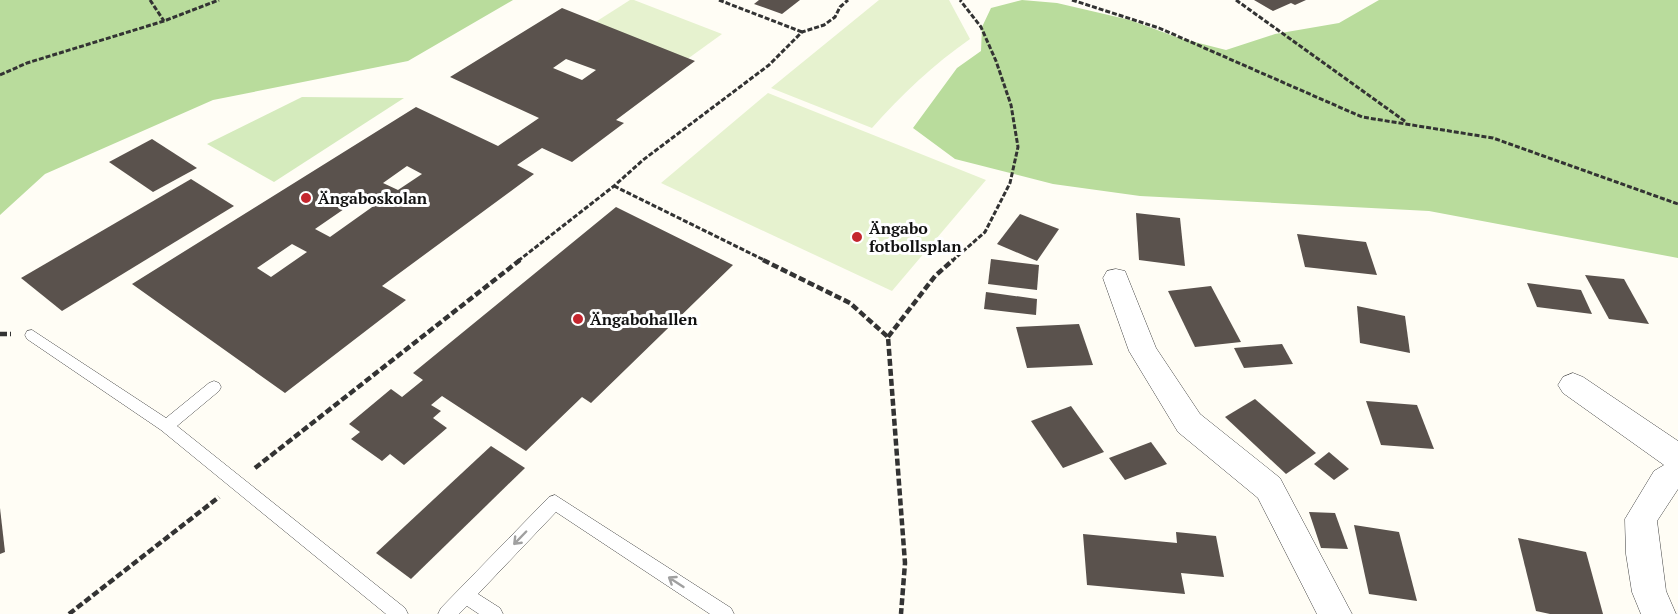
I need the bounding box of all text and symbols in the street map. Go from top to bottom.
place label: Ängaboskolan [318,187,428,209]
marker: Ängaboskolan [299,191,313,205]
place label: Ängabo fotbollsplan [869,217,962,257]
marker: Ängabo fotbollsplan [850,230,864,244]
place label: Ängabohallen [590,308,698,330]
marker: Ängabohallen [571,312,585,326]
one-way arrow [513,530,527,545]
one-way arrow [668,576,685,588]

